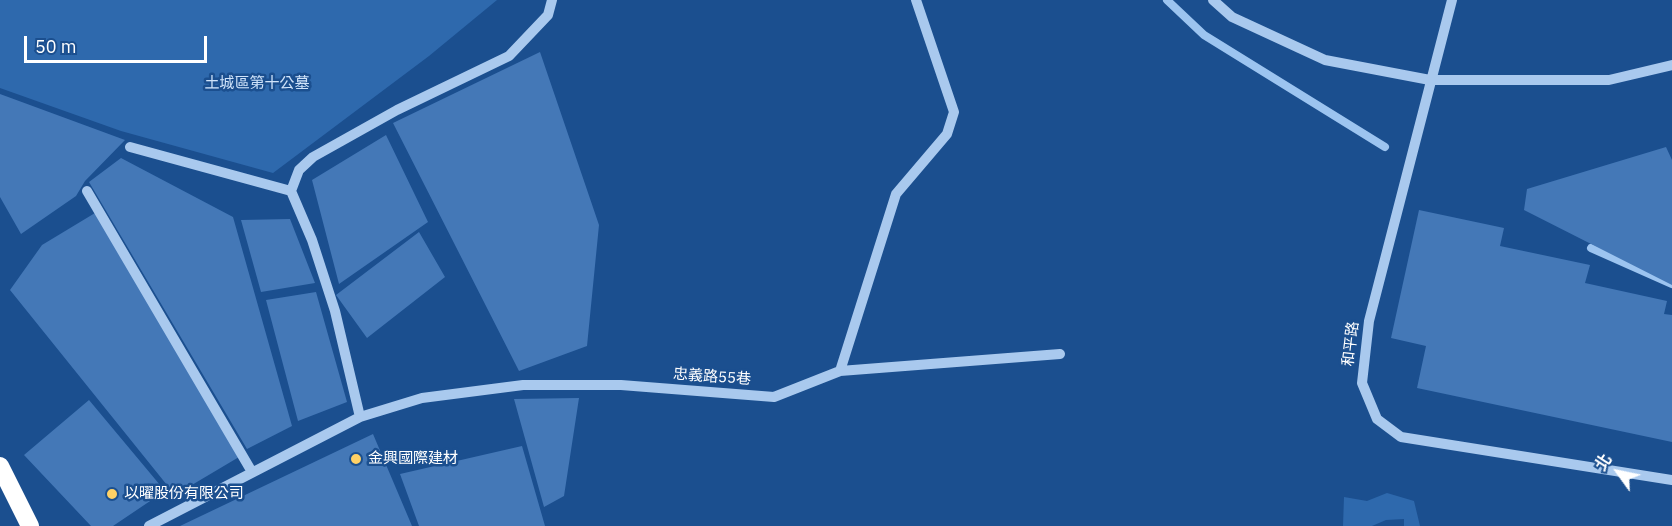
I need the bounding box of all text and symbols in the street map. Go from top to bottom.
scale bar [27,24,210,62]
text: 50 m [35,35,77,58]
park label: 土城區第十公墓 [205,75,309,93]
street label: 和平路 [1339,321,1363,367]
street label: 忠義路55巷 [672,365,752,389]
north arrow [1588,442,1648,502]
place label: 金興國際建材 [368,450,458,468]
text: 北 [1590,450,1616,474]
marker: 金興國際建材 [349,452,363,466]
place label: 以曜股份有限公司 [124,485,244,503]
marker: 以曜股份有限公司 [105,487,119,501]

